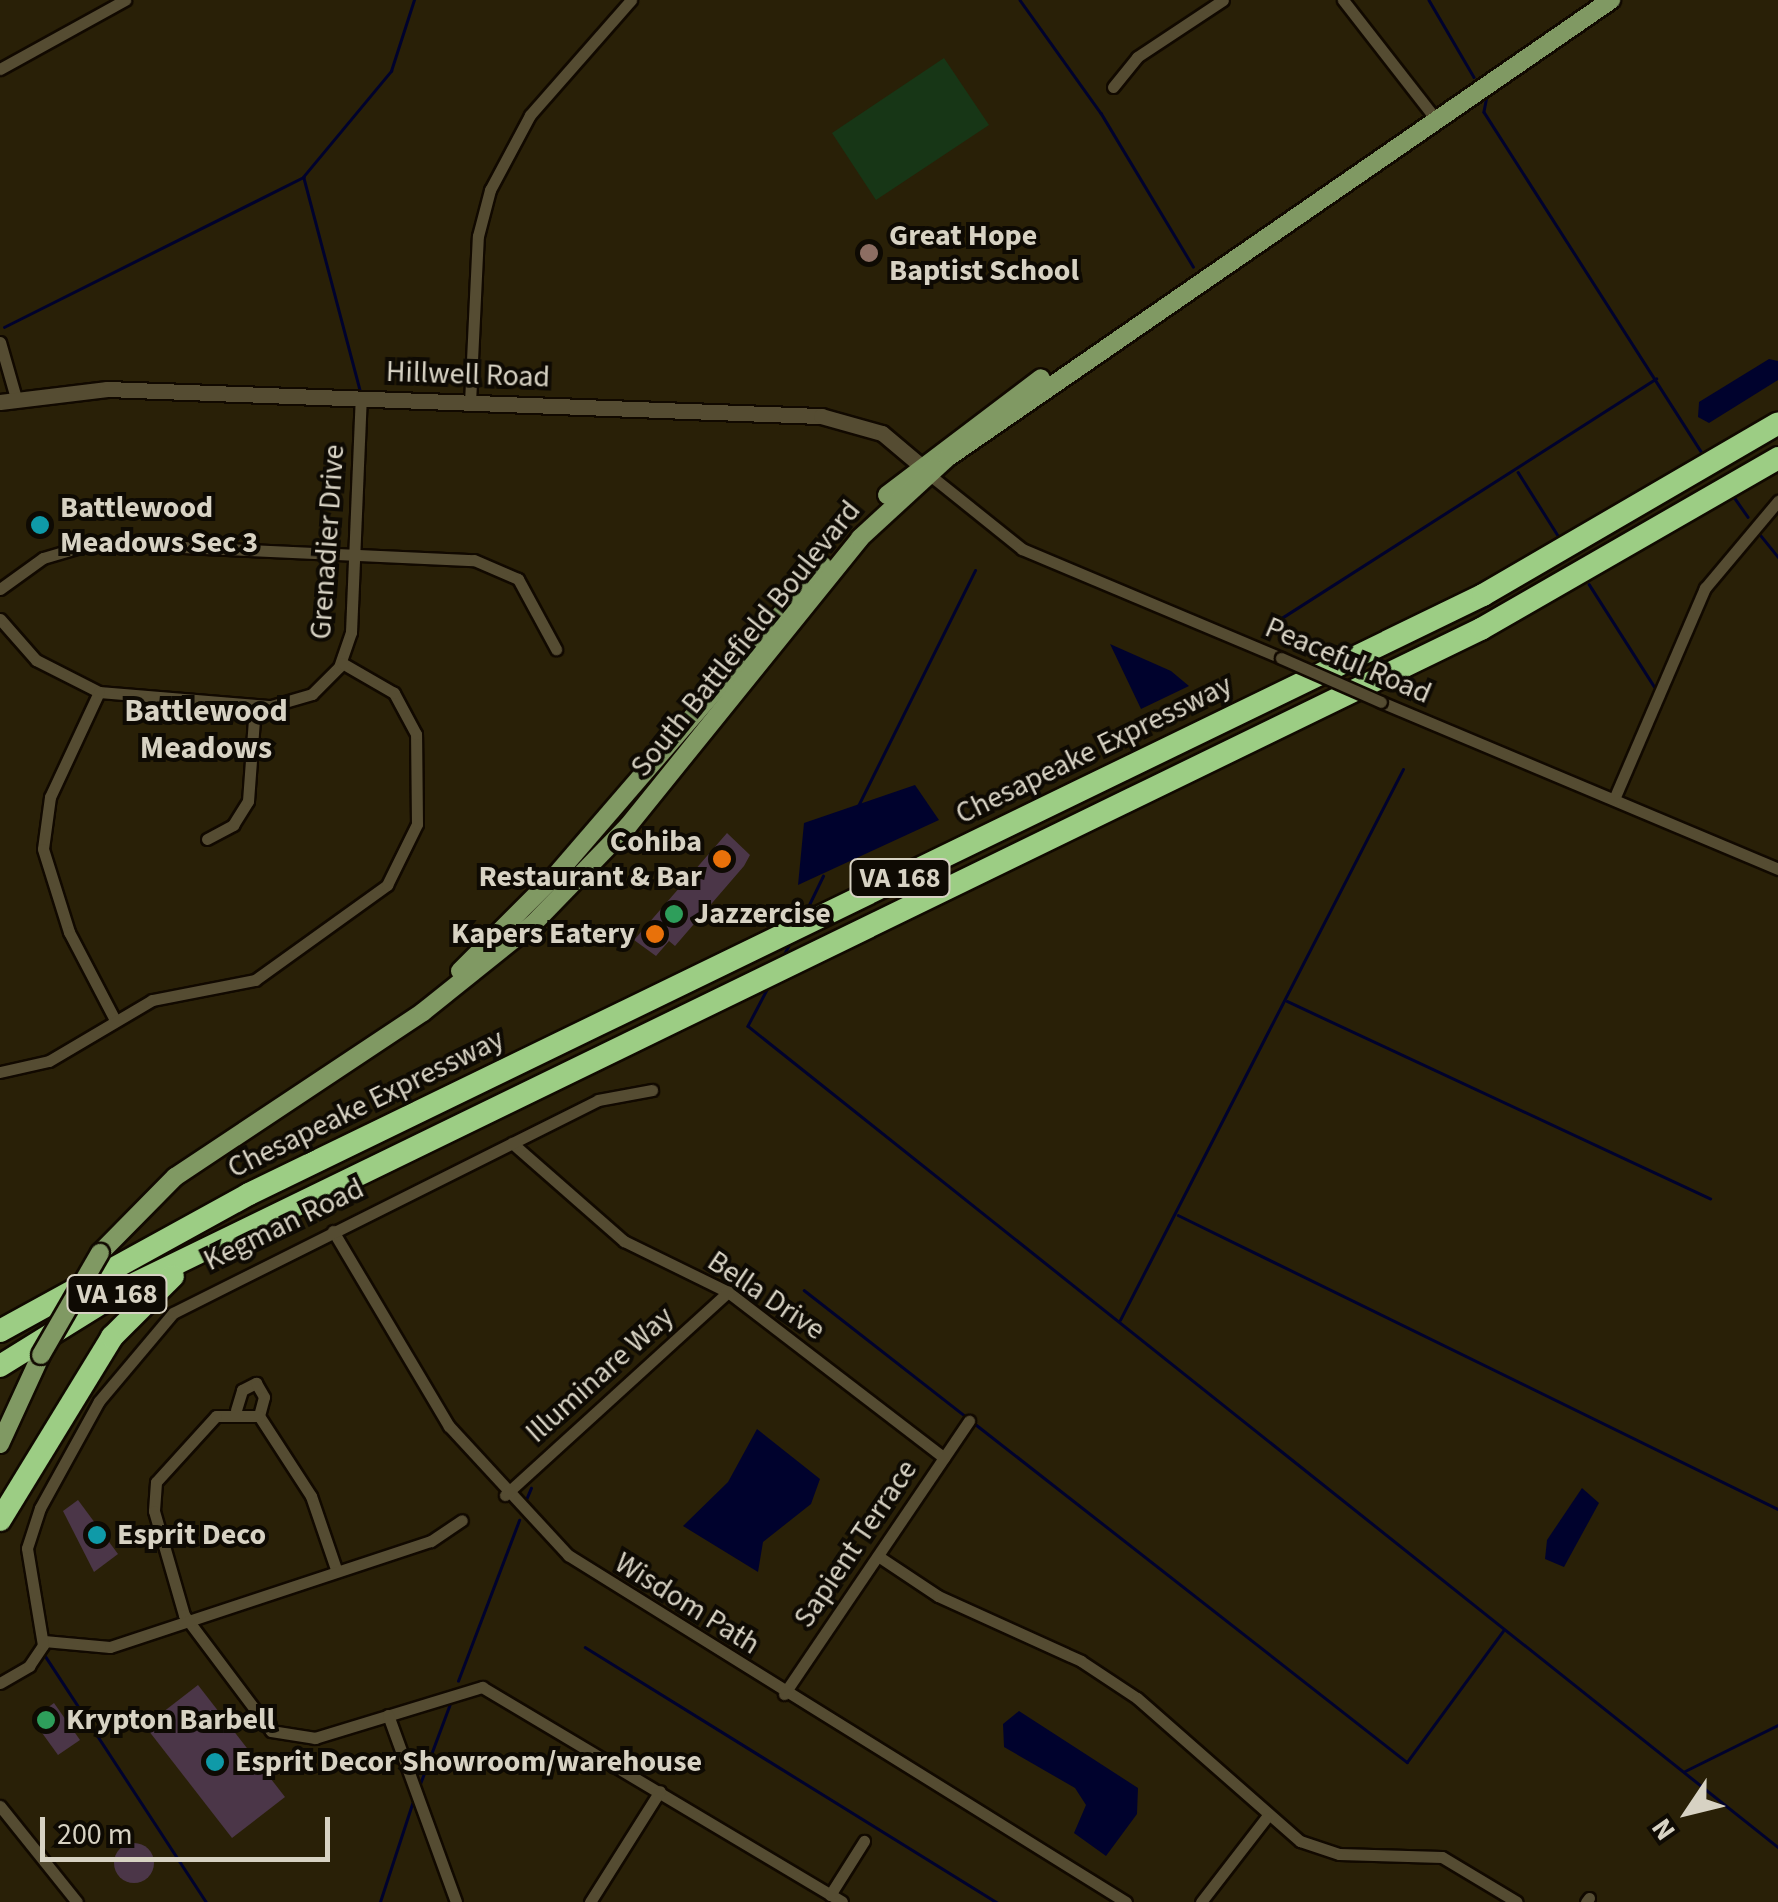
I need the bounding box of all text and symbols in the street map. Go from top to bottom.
place label: Great Hope Baptist School [889,218,1079,288]
marker: Great Hope Baptist School [858,242,880,264]
street label: Hillwell Road [385,354,551,396]
street label: Grenadier Drive [303,443,353,641]
place label: Battlewood Meadows Sec 3 [60,490,258,560]
street label: South Battlefield Boulevard [623,494,869,784]
marker: Battlewood Meadows Sec 3 [29,514,51,536]
street label: Peaceful Road [1260,610,1436,712]
street label: Chesapeake Expressway [950,667,1238,833]
district label: Battlewood Meadows [124,693,288,768]
place label: Cohiba Restaurant & Bar [478,824,702,894]
marker: Cohiba Restaurant & Bar [711,848,733,870]
road number: VA 168 [848,855,952,901]
place label: Jazzercise [694,896,831,932]
marker: Jazzercise [663,903,685,925]
place label: Kapers Eatery [451,916,635,952]
marker: Kapers Eatery [644,923,666,945]
street label: Chesapeake Expressway [222,1021,510,1187]
street label: Kegman Road [198,1171,370,1279]
street label: Bella Drive [700,1244,832,1348]
road number: VA 168 [64,1271,170,1317]
street label: Illuminare Way [519,1299,681,1451]
street label: Sapient Terrace [787,1453,925,1635]
place label: Esprit Deco [117,1517,266,1553]
marker: Esprit Deco [86,1524,108,1546]
street label: Wisdom Path [608,1545,766,1663]
place label: Krypton Barbell [66,1702,275,1738]
marker: Krypton Barbell [35,1709,57,1731]
place label: Esprit Decor Showroom/warehouse [235,1744,702,1780]
marker: Esprit Decor Showroom/warehouse [204,1751,226,1773]
north arrow [1638,1762,1738,1862]
scale bar [45,1797,335,1859]
text: N [1642,1810,1685,1848]
text: 200 m [57,1813,133,1856]

